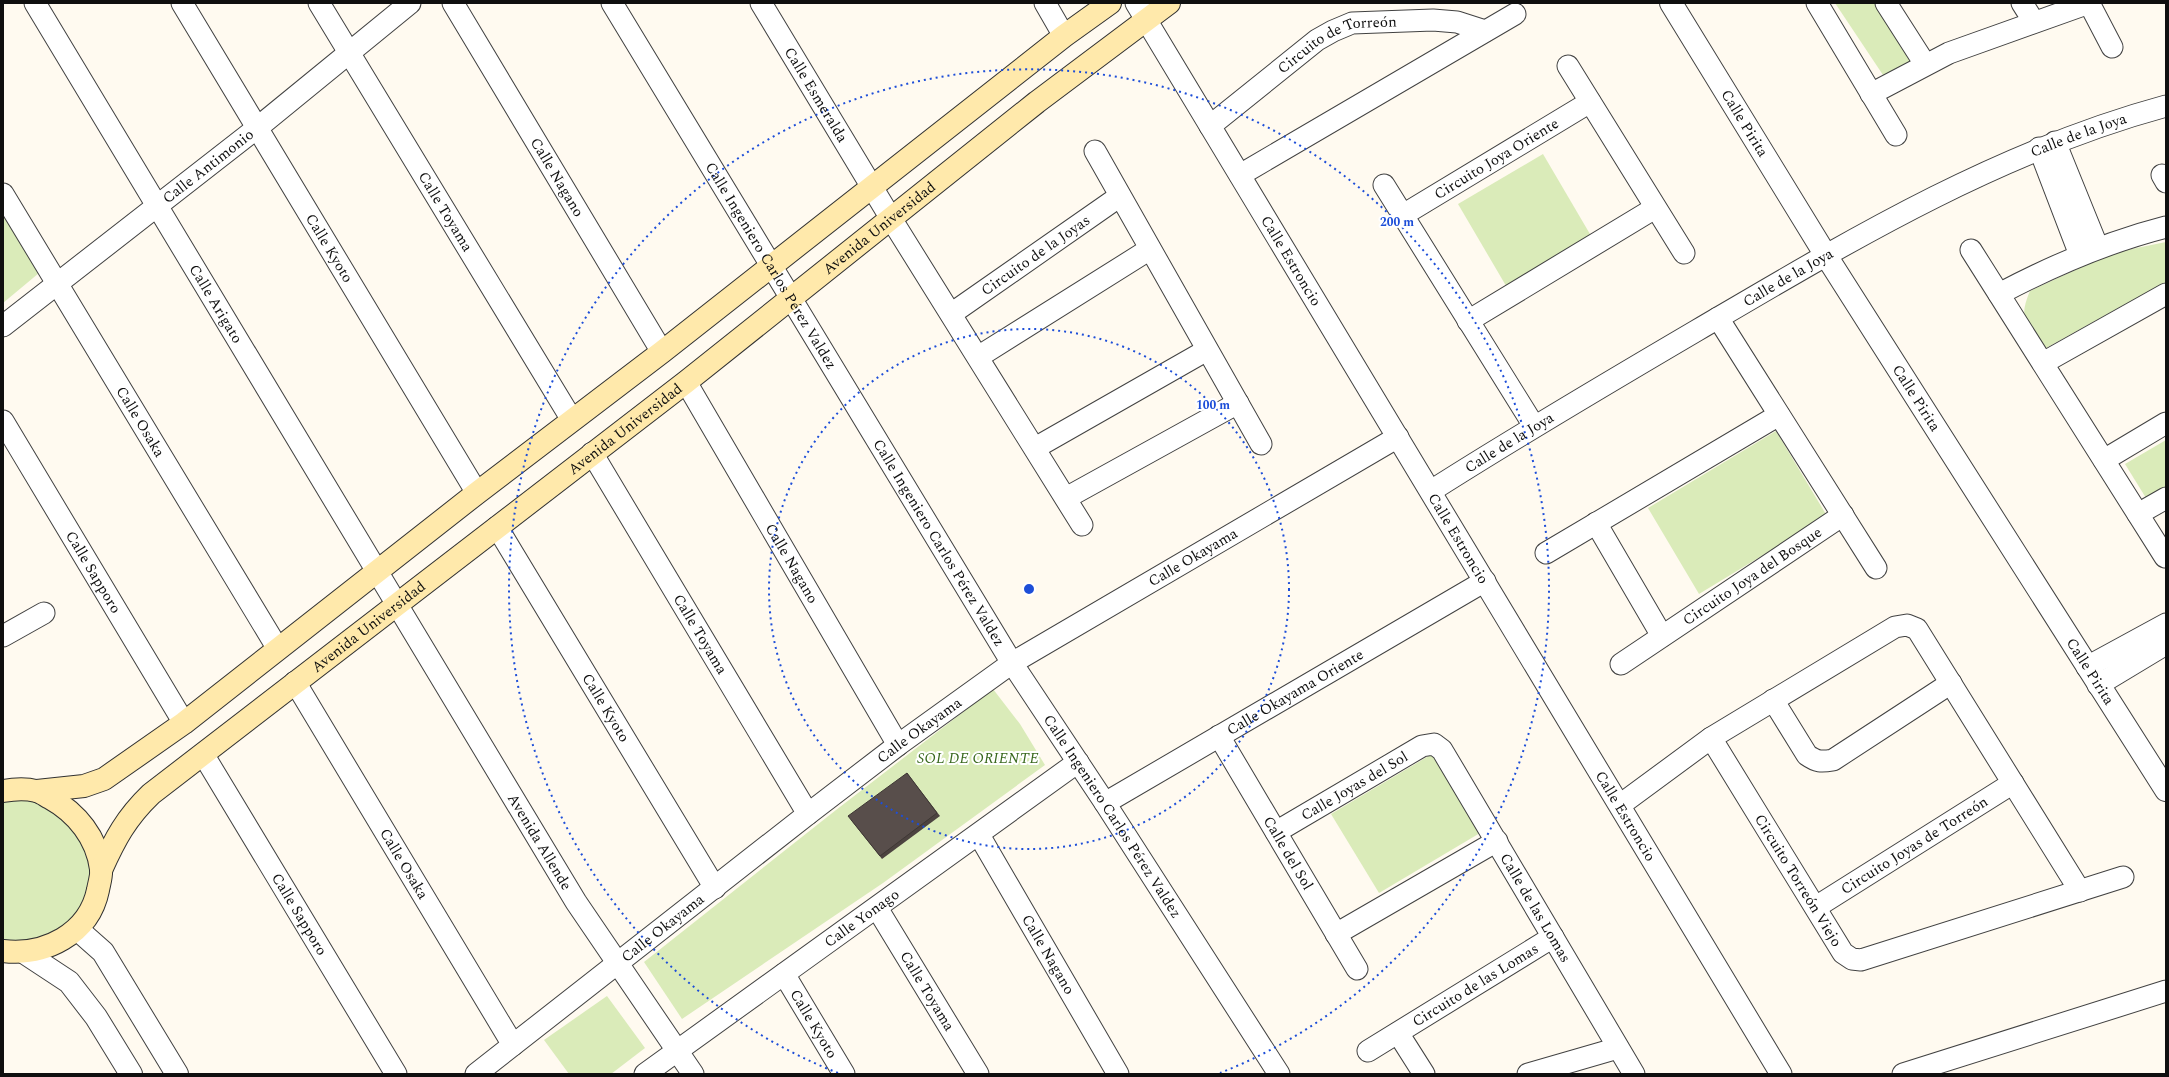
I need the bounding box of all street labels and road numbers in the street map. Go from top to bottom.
street label: Circuito de Torreón [1272,10,1397,80]
street label: Calle Esmeralda [778,43,854,148]
street label: Calle Pirita [1715,85,1774,162]
street label: Calle de la Joya [2027,107,2130,164]
street label: Circuito Joya Oriente [1430,112,1563,206]
street label: Calle Antimonio [158,123,259,210]
street label: Calle Nagano [524,133,590,222]
street label: Calle Ingeniero Carlos Pérez Valdez [699,158,842,374]
street label: Calle Toyama [412,167,479,257]
street label: Avenida Universidad [818,176,941,281]
street label: Calle Kyoto [299,209,359,287]
street label: Circuito de la Joyas [976,209,1095,302]
street label: Calle Estroncio [1255,211,1327,311]
street label: Calle de la Joya [1739,242,1838,313]
street label: Calle Arigato [183,260,248,348]
street label: Calle Pirita [1886,360,1946,437]
street label: Avenida Universidad [563,378,687,481]
street label: Calle Osaka [110,382,171,462]
street label: Calle de la Joya [1460,406,1559,479]
street label: Calle Ingeniero Carlos Pérez Valdez [867,435,1010,651]
street label: Calle Estroncio [1422,489,1494,588]
street label: Calle Nagano [759,519,824,608]
street label: Circuito Joya del Bosque [1678,521,1827,631]
street label: Calle Okayama [1144,522,1243,593]
street label: Calle Sapporo [59,526,127,618]
street label: Avenida Universidad [307,575,431,678]
street label: Calle Toyama [667,590,733,680]
street label: Calle Pirita [2060,633,2120,710]
street label: Calle Okayama Oriente [1222,643,1368,742]
street label: Calle Kyoto [576,669,635,747]
street label: Calle Okayama [872,691,967,769]
street label: Calle Ingeniero Carlos Pérez Valdez [1037,710,1187,923]
street label: Calle Joyas del Sol [1297,746,1413,827]
street label: Calle Estroncio [1589,766,1661,866]
street label: Avenida Allende [501,789,577,895]
street label: Circuito Joyas de Torreón [1836,790,1993,901]
street label: Circuito Torreón Viejo [1748,810,1848,951]
street label: Calle del Sol [1257,812,1319,895]
street label: Calle Osaka [373,824,434,905]
street label: Calle de las Lomas [1494,849,1576,967]
street label: Calle Sapporo [265,869,333,960]
street label: Calle Yonago [820,883,904,953]
street label: Calle Okayama [616,888,710,968]
street label: Calle Nagano [1016,910,1080,999]
street label: Circuito de las Lomas [1408,938,1543,1033]
street label: Calle Toyama [894,947,961,1036]
street label: Calle Kyoto [784,985,843,1063]

